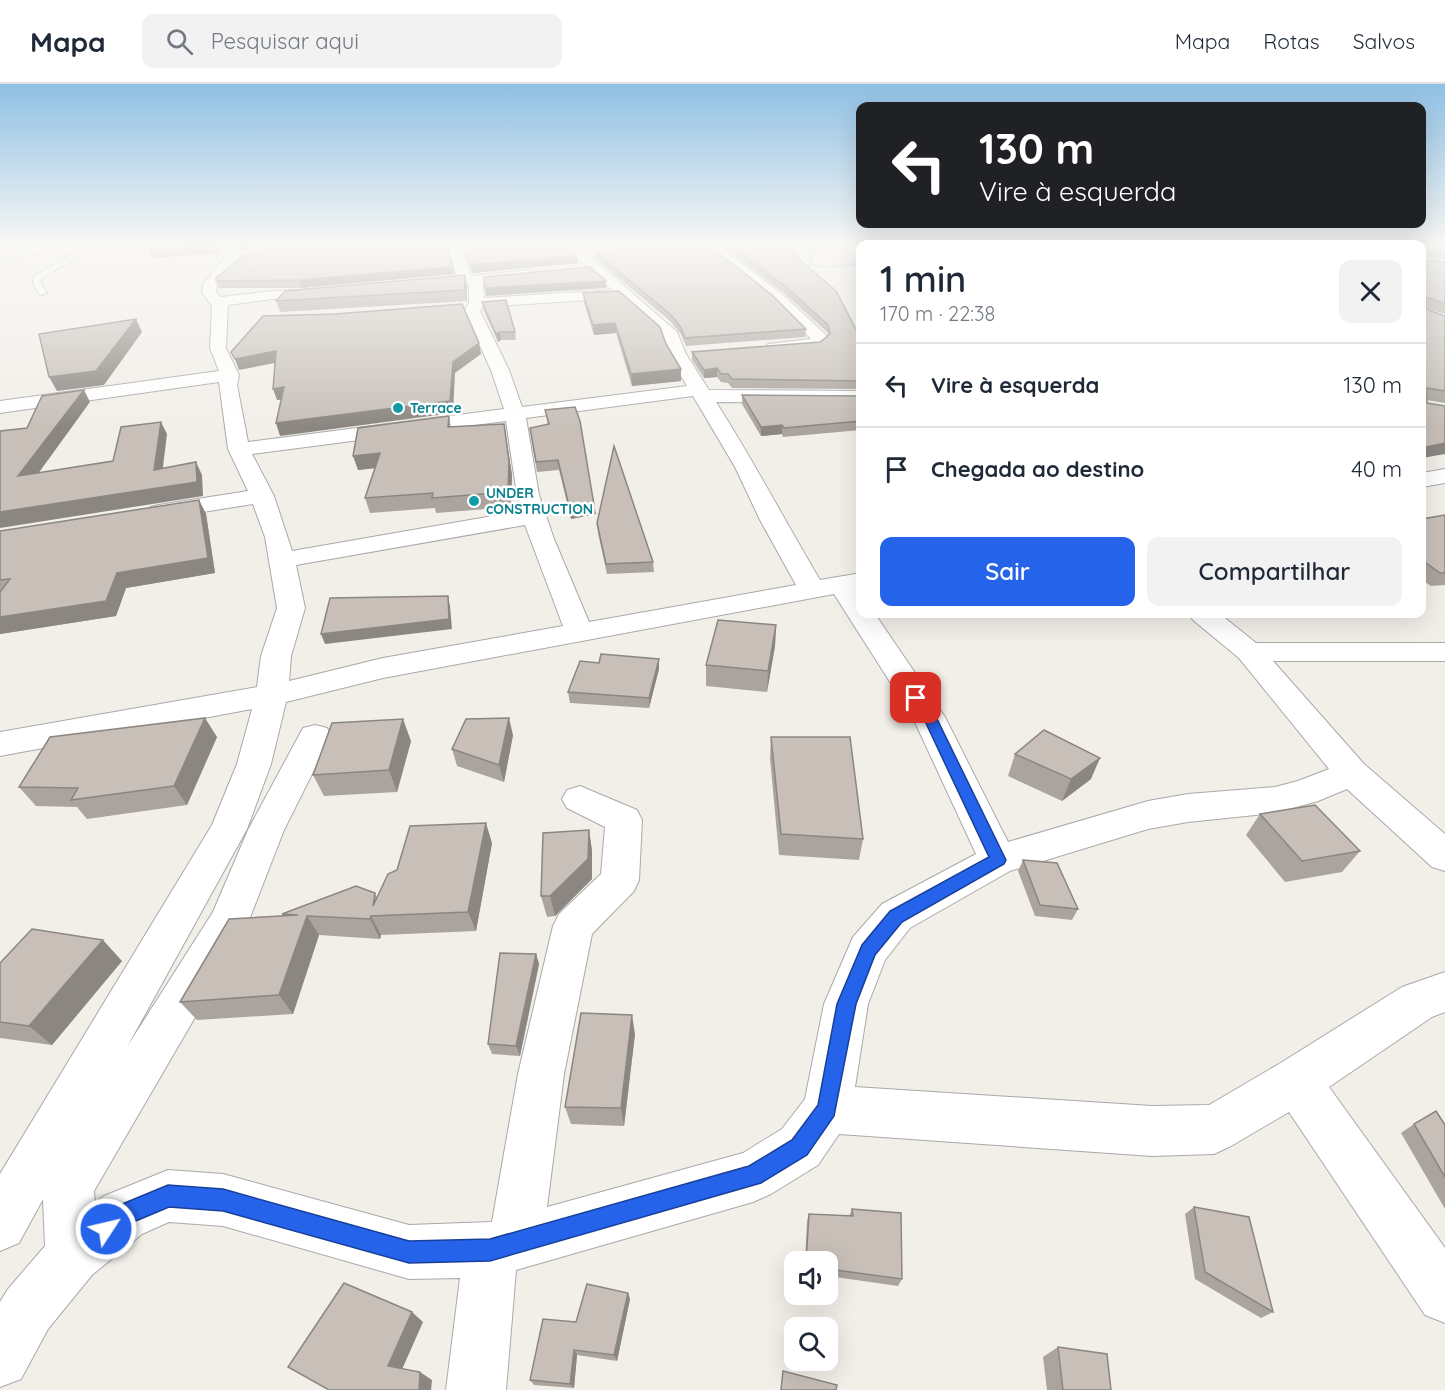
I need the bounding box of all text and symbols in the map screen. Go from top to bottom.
search box [142,14,562,68]
text: Mapa [30,24,106,59]
icon: search [163,25,196,58]
text: Pesquisar aqui [211,27,359,55]
text: Mapa [1175,28,1230,54]
text: Rotas [1263,28,1320,54]
text: Salvos [1353,28,1415,54]
text: 130 m [979,122,1094,175]
icon: left [880,126,958,204]
text: Vire à esquerda [979,174,1176,208]
text: 1 min [880,256,966,301]
button: close [1339,260,1402,323]
text: 170 m · 22:38 [880,301,995,326]
icon: left [880,369,913,402]
text: Vire à esquerda [931,371,1099,399]
text: 130 m [1343,371,1402,399]
place label: Terrace [410,399,462,417]
marker: Terrace [391,401,405,415]
icon: arrive [880,453,913,486]
text: Chegada ao destino [931,455,1144,483]
text: 40 m [1351,455,1402,483]
place label: UNDER cONSTRUCTION [486,484,593,518]
marker: UNDER cONSTRUCTION [467,494,481,508]
button: Sair [880,537,1135,606]
button: Compartilhar [1147,537,1402,606]
pin [890,672,941,723]
icon: arrive [899,681,932,714]
position arrow [74,1197,138,1261]
map controls [784,1251,838,1371]
button: sound [784,1251,838,1305]
button: search [784,1317,838,1371]

